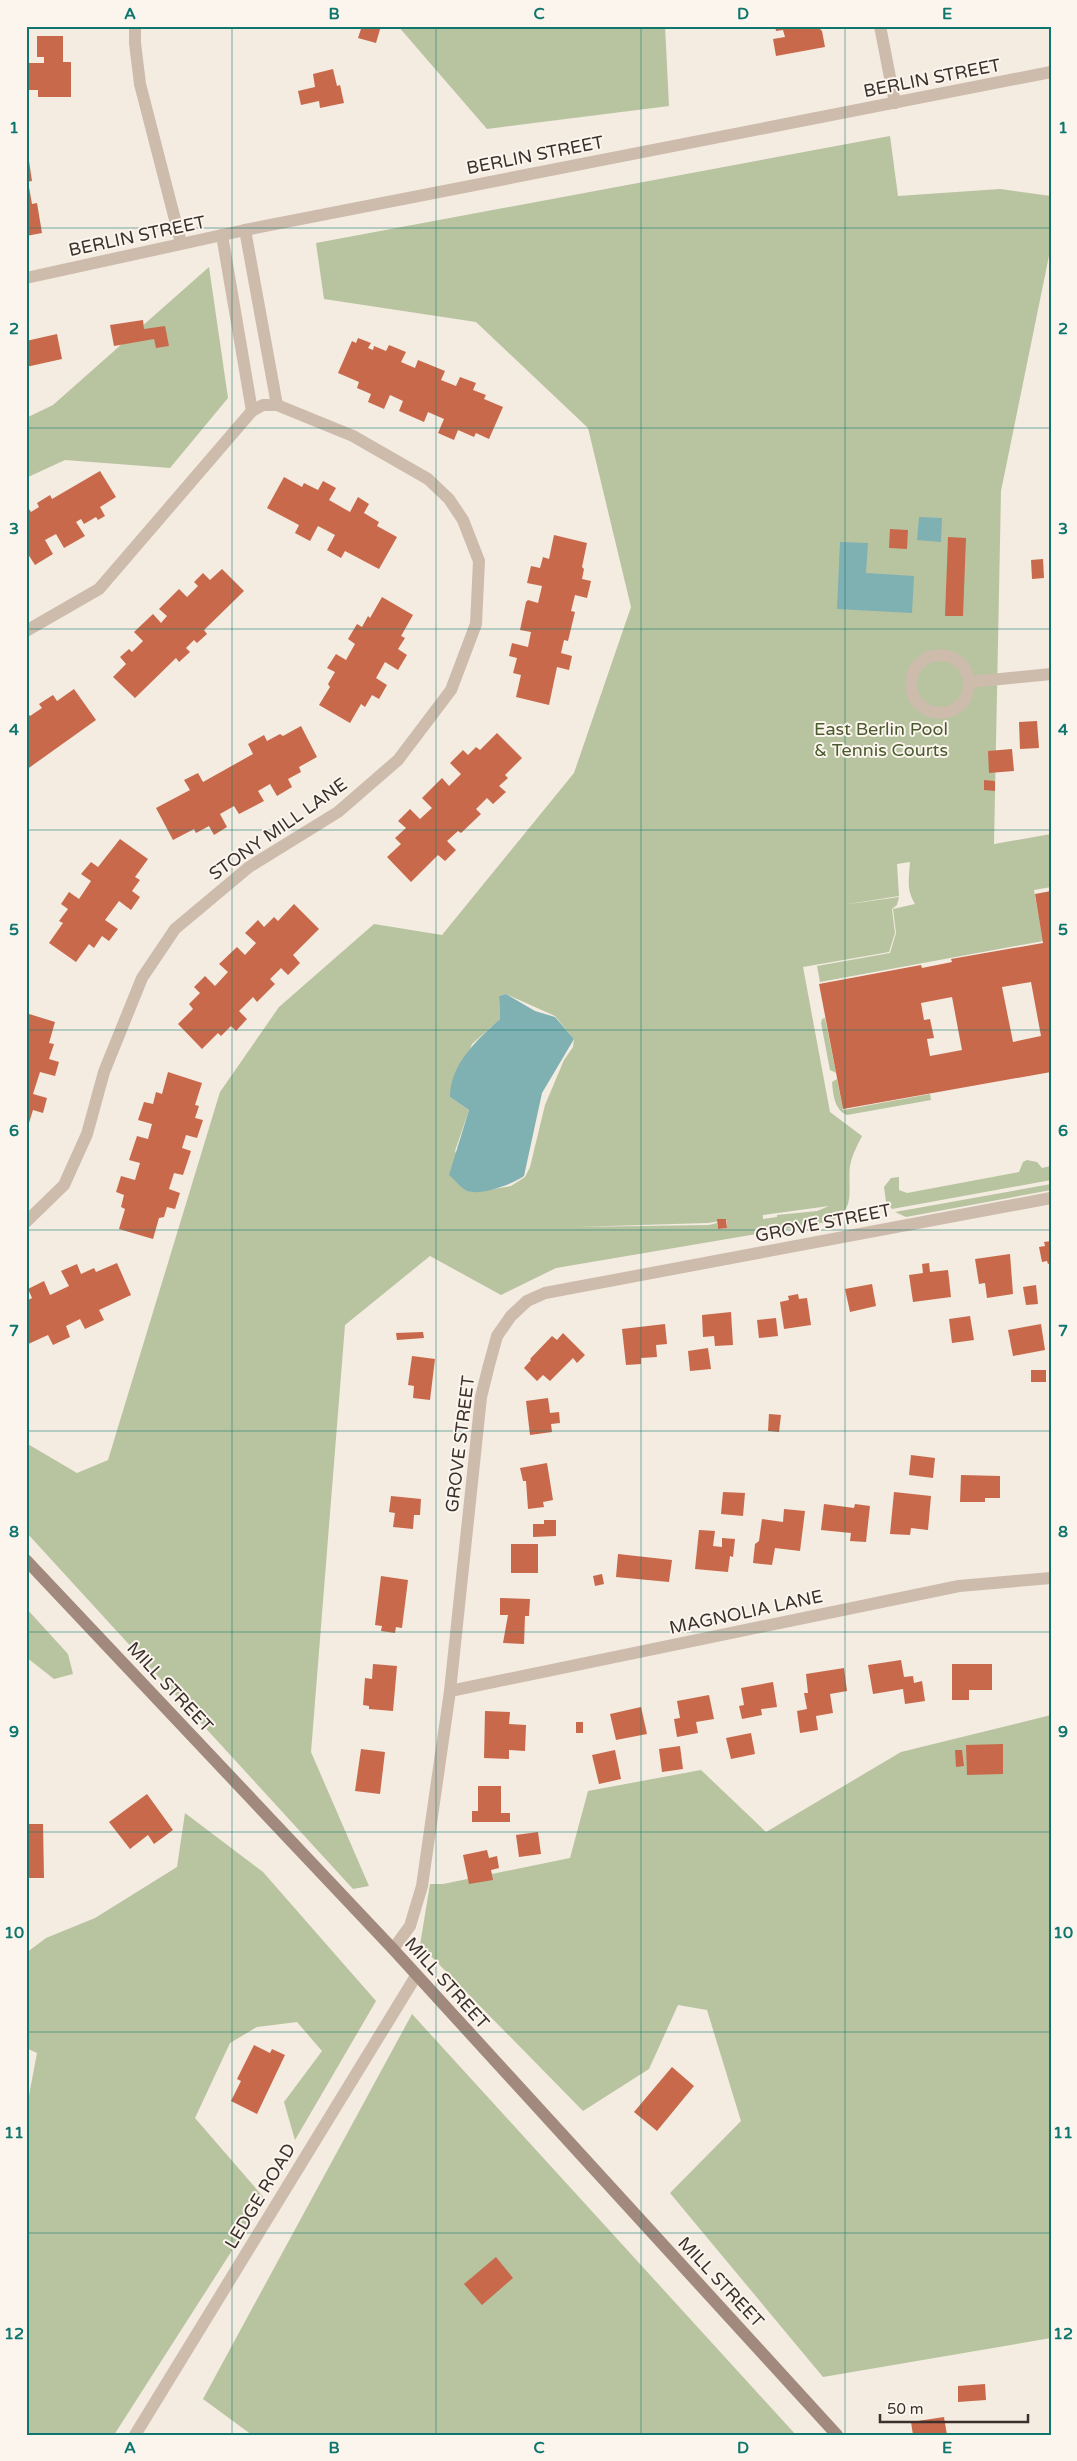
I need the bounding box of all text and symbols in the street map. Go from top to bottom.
text: A [124,4,136,24]
text: B [328,4,340,24]
text: C [533,4,545,24]
text: D [737,4,749,24]
text: E [942,4,952,24]
street label: BERLIN STREET [861,54,1003,102]
text: 1 [9,118,19,138]
text: 1 [1058,118,1068,138]
street label: BERLIN STREET [464,131,606,179]
street label: BERLIN STREET [66,211,208,261]
text: 2 [9,319,19,339]
text: 2 [1058,319,1068,339]
text: 3 [9,519,19,539]
text: 3 [1058,519,1068,539]
park label: East Berlin Pool & Tennis Courts [814,718,948,761]
text: 4 [9,720,19,740]
text: 4 [1058,720,1068,740]
street label: STONY MILL LANE [205,773,351,885]
text: 5 [9,920,19,940]
text: 5 [1058,920,1068,940]
text: 6 [9,1121,19,1141]
text: 6 [1058,1121,1068,1141]
street label: GROVE STREET [753,1199,893,1247]
text: 7 [9,1321,19,1341]
text: 7 [1058,1321,1068,1341]
street label: GROVE STREET [441,1374,479,1514]
text: 8 [9,1522,19,1542]
text: 8 [1058,1522,1068,1542]
street label: MAGNOLIA LANE [667,1585,825,1639]
street label: MILL STREET [122,1637,218,1737]
text: 9 [9,1722,19,1742]
text: 9 [1058,1722,1068,1742]
text: 10 [4,1923,24,1943]
text: 10 [1053,1923,1073,1943]
street label: MILL STREET [400,1933,494,2034]
text: 11 [4,2123,24,2143]
text: 11 [1053,2123,1073,2143]
street label: LEDGE ROAD [220,2139,300,2253]
street label: MILL STREET [673,2232,769,2332]
text: 12 [4,2324,24,2344]
text: 12 [1053,2324,1073,2344]
scale bar [880,2391,1027,2423]
text: 50 m [887,2400,924,2418]
text: A [124,2438,136,2458]
text: B [328,2438,340,2458]
text: C [533,2438,545,2458]
text: D [737,2438,749,2458]
text: E [942,2438,952,2458]

